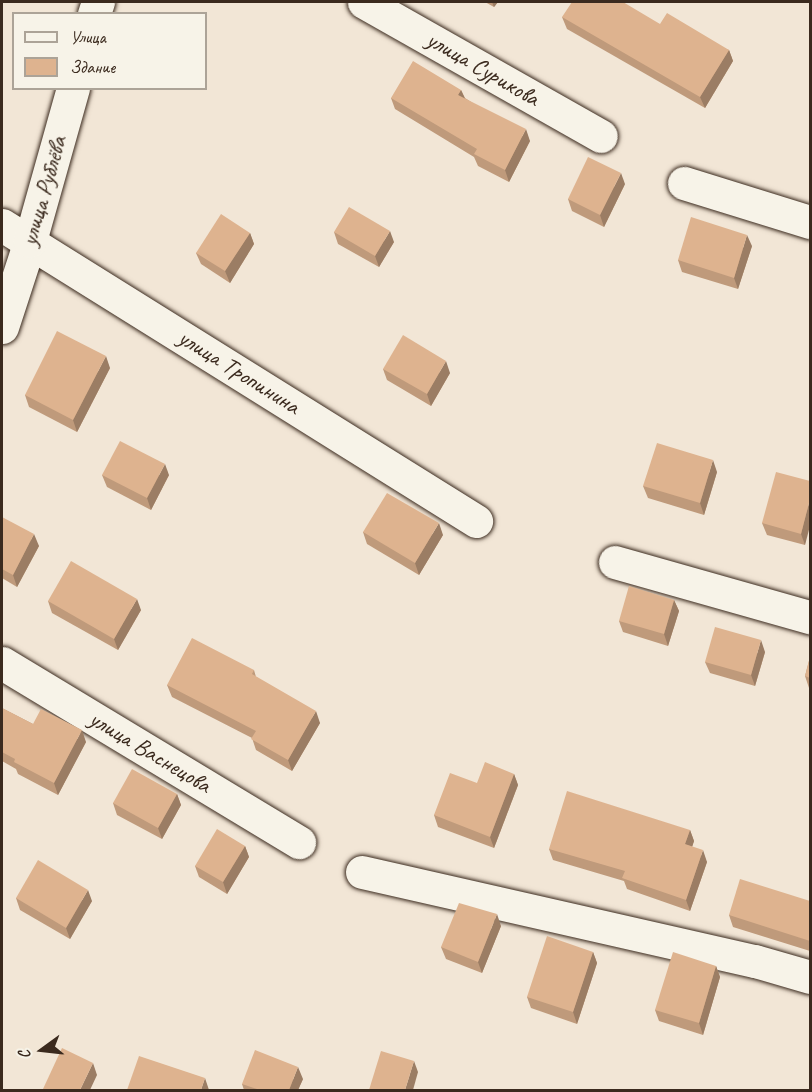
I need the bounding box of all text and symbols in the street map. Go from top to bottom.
legend [12,12,207,90]
street label: улица Сурикова [421,25,545,113]
text: Улица [70,26,106,48]
text: Здание [70,56,115,78]
street label: улица Рублёва [15,133,73,249]
street label: улица Тропинина [173,323,305,421]
street label: улица Васнецова [84,705,216,799]
north arrow [12,1020,72,1080]
text: С [14,1048,35,1061]

